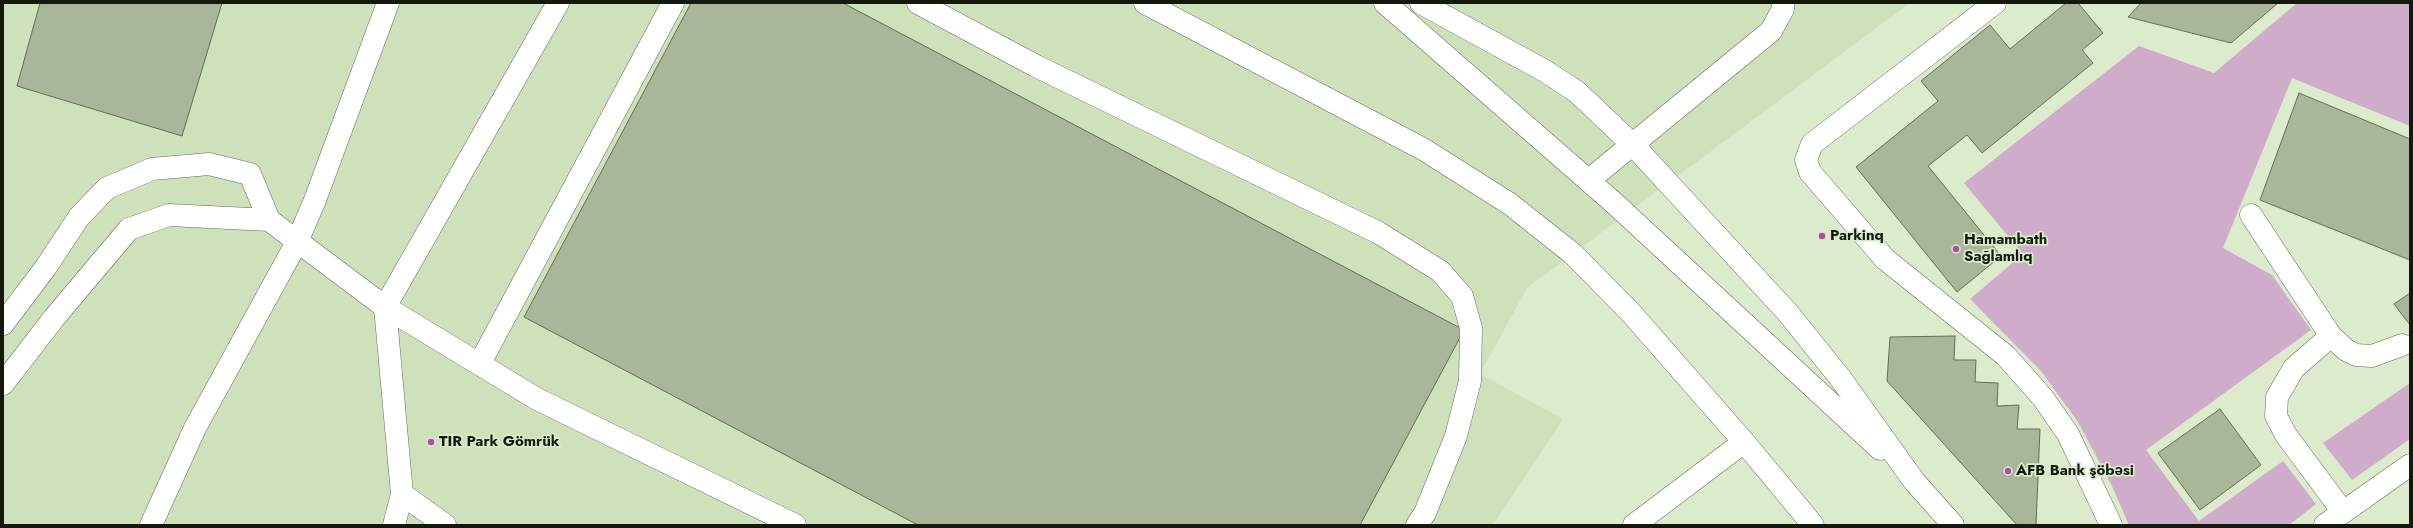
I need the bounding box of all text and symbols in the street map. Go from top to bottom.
place label: Parkinq [1830,227,1884,245]
marker: Parkinq [1817,231,1827,241]
place label: Hamambath Sağlamlıq [1964,231,2047,266]
marker: Hamambath Sağlamlıq [1951,244,1961,254]
place label: TIR Park Gömrük [439,433,560,451]
marker: TIR Park Gömrük [426,437,436,447]
place label: AFB Bank şöbəsi [2016,462,2134,480]
marker: AFB Bank şöbəsi [2003,466,2013,476]

